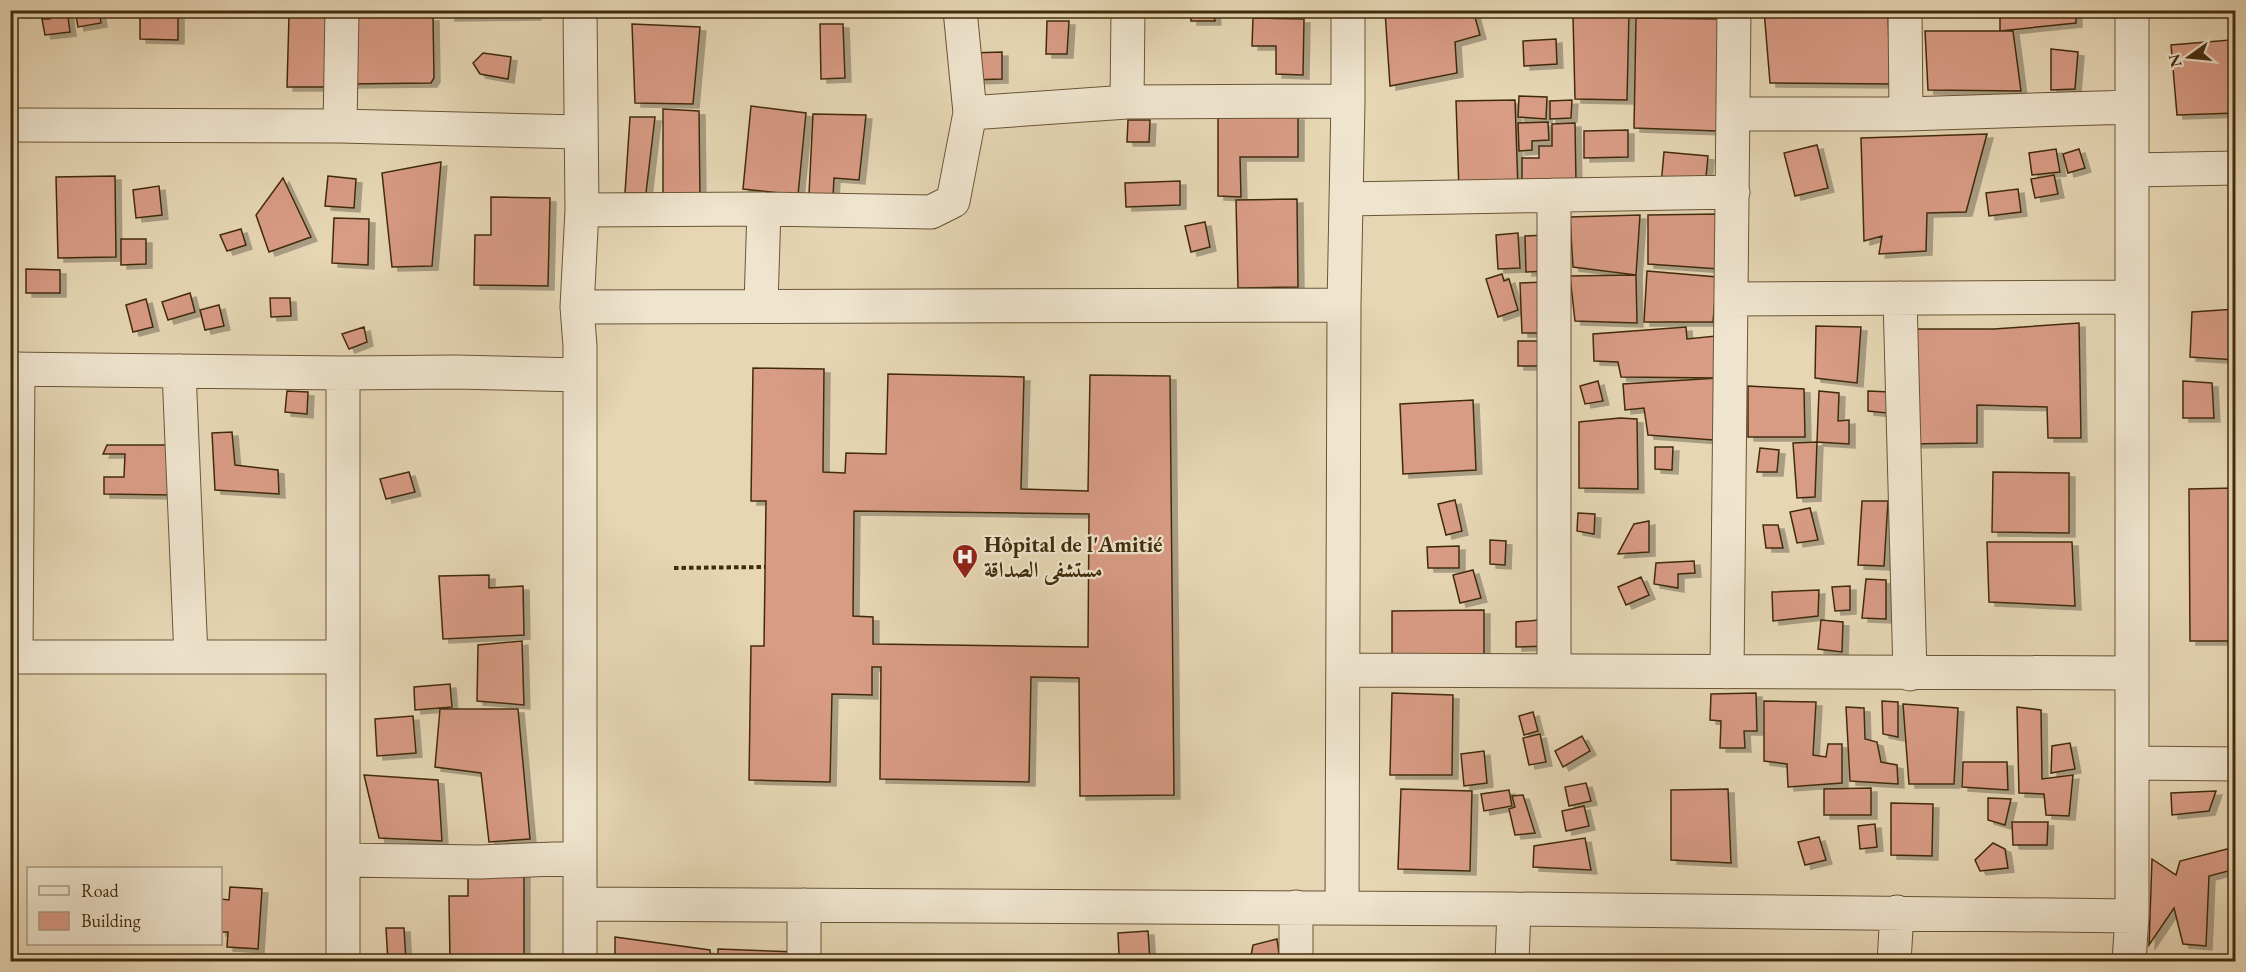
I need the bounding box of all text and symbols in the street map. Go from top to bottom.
north arrow [2159,27,2219,87]
text: N [2163,52,2187,70]
place label: Hôpital de l'Amitié مستشفى الصداقة [984,530,1162,586]
hospital icon: Hôpital de l'Amitié مستشفى الصداقة [950,542,980,580]
legend [27,867,222,945]
text: Road [81,879,120,902]
text: Building [81,909,141,932]

